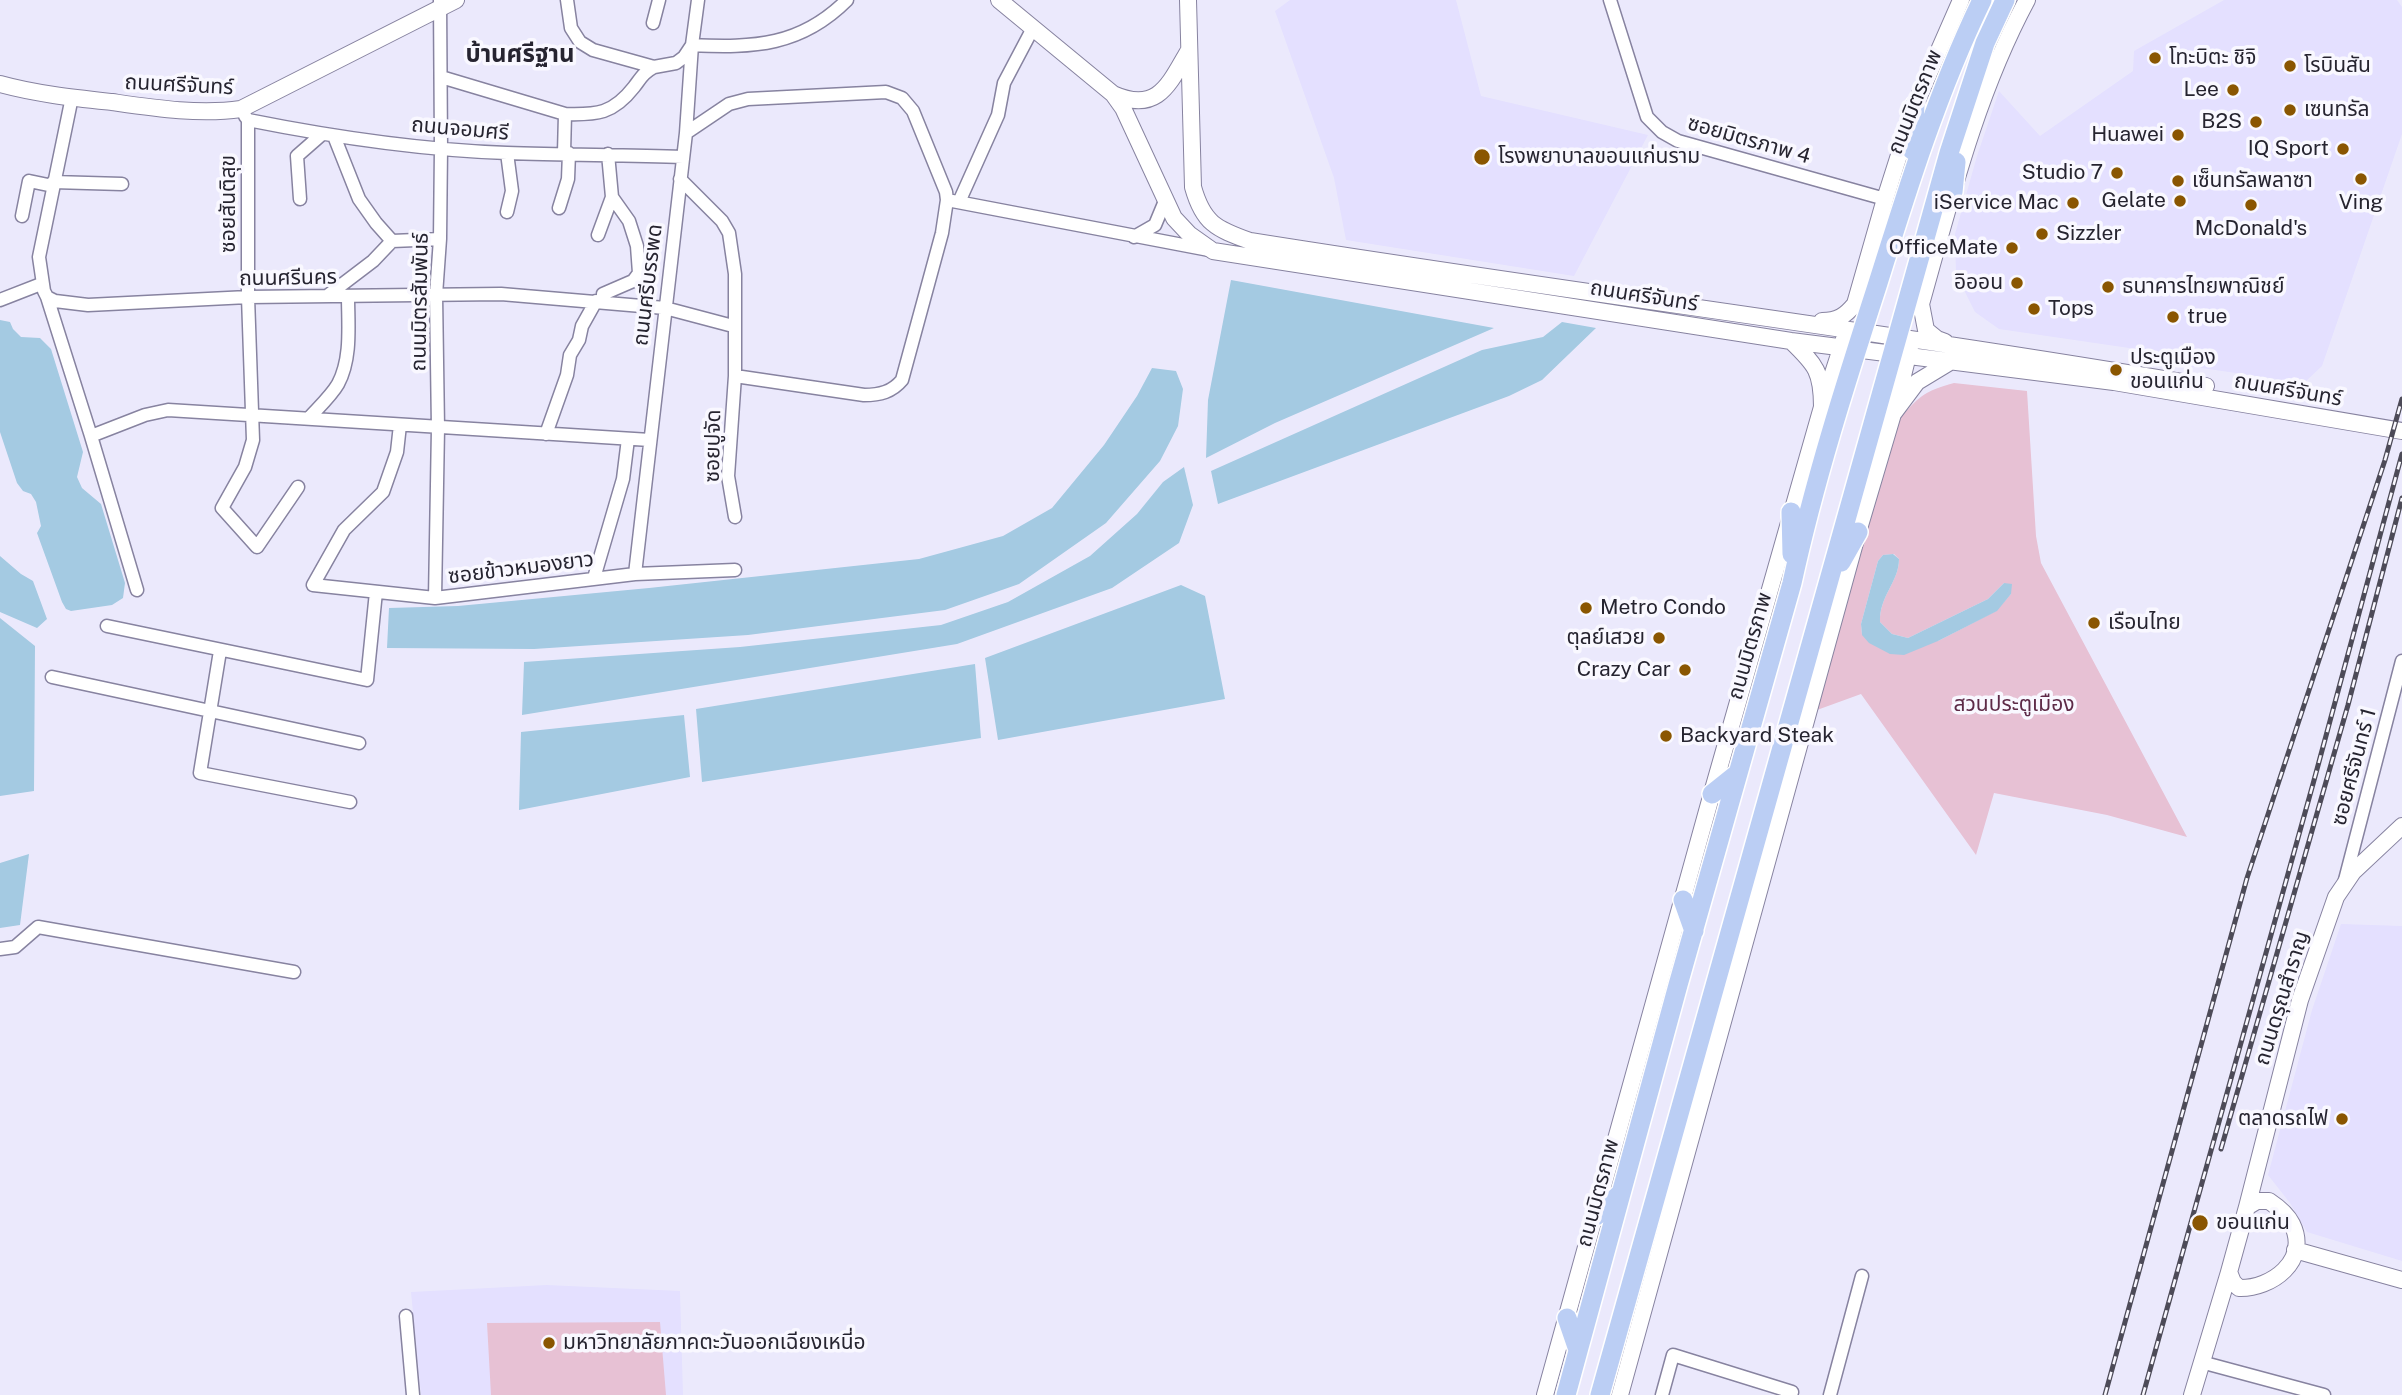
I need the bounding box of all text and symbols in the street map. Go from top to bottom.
district label: บ้านศรีฐาน [465,41,575,69]
place label: โทะบิตะ ชิจิ [2169,45,2256,71]
street label: ถนนมิตรภาพ [1883,46,1947,158]
marker: โทะบิตะ ชิจิ [2147,50,2163,66]
place label: โรบินสัน [2304,53,2371,79]
marker: โรบินสัน [2282,58,2298,74]
street label: ถนนศรีจันทร์ [124,70,234,100]
place label: Lee [2183,77,2219,103]
marker: Lee [2225,82,2241,98]
place label: เซนทรัล [2304,97,2370,123]
marker: เซนทรัล [2282,102,2298,118]
place label: B2S [2201,109,2242,135]
street label: ซอยมิตรภาพ 4 [1685,110,1813,170]
street label: ถนนจอมศรี [410,112,510,146]
marker: B2S [2248,114,2264,130]
place label: Huawei [2091,122,2164,148]
marker: Huawei [2170,127,2186,143]
place label: IQ Sport [2248,136,2329,162]
marker: IQ Sport [2335,141,2351,157]
place label: โรงพยาบาลขอนแก่นราม [1498,144,1700,170]
marker: โรงพยาบาลขอนแก่นราม [1472,147,1492,167]
street label: ซอยสันติสุข [216,155,242,253]
place label: Studio 7 [2022,160,2103,186]
marker: Studio 7 [2109,165,2125,181]
place label: เซ็นทรัลพลาซา [2192,168,2313,194]
marker: Ving [2353,171,2369,187]
marker: เซ็นทรัลพลาซา [2170,173,2186,189]
place label: Gelate [2102,188,2166,214]
place label: iService Mac [1934,190,2059,216]
place label: Ving [2339,190,2383,216]
marker: Gelate [2172,193,2188,209]
marker: iService Mac [2065,195,2081,211]
marker: McDonald's [2243,197,2259,213]
place label: McDonald's [2195,216,2307,242]
place label: Sizzler [2056,221,2122,247]
street label: ถนนศรีบรรพด [628,223,668,347]
marker: Sizzler [2034,226,2050,242]
street label: ถนนมิตรสัมพันธ์ [406,232,434,372]
place label: OfficeMate [1889,235,1998,261]
marker: OfficeMate [2004,240,2020,256]
street label: ถนนศรีนคร [239,265,337,291]
place label: อิออน [1954,270,2003,296]
place label: ธนาคารไทยพาณิชย์ [2122,274,2284,300]
street label: ถนนศรีจันทร์ [1588,275,1700,317]
marker: อิออน [2009,275,2025,291]
marker: ธนาคารไทยพาณิชย์ [2100,279,2116,295]
place label: Tops [2048,296,2094,322]
marker: Tops [2026,301,2042,317]
place label: true [2187,304,2227,330]
marker: true [2165,309,2181,325]
place label: ประตูเมือง ขอนแก่น [2130,345,2216,395]
marker: ประตูเมือง ขอนแก่น [2108,362,2124,378]
street label: ถนนศรีจันทร์ [2232,368,2344,412]
street label: ซอยปูจัด [700,409,726,483]
street label: ซอยข้าวหมองยาว [447,547,595,589]
street label: ถนนมิตรภาพ [1723,589,1777,703]
place label: Metro Condo [1600,595,1726,621]
marker: Metro Condo [1578,600,1594,616]
place label: เรือนไทย [2108,610,2181,636]
marker: เรือนไทย [2086,615,2102,631]
place label: ตุลย์เสวย [1566,625,1645,651]
marker: ตุลย์เสวย [1651,630,1667,646]
place label: Crazy Car [1577,657,1671,683]
marker: Crazy Car [1677,662,1693,678]
park label: สวนประตูเมือง [1953,692,2075,718]
street label: ซอยศรีจันทร์ 1 [2326,706,2382,828]
place label: Backyard Steak [1680,723,1834,749]
marker: Backyard Steak [1658,728,1674,744]
street label: ถนนดรุณสำราญ [2250,928,2314,1068]
place label: ตลาดรถไฟ [2238,1106,2328,1132]
marker: ตลาดรถไฟ [2334,1111,2350,1127]
street label: ถนนมิตรภาพ [1572,1136,1624,1250]
place label: ขอนแก่น [2216,1210,2290,1236]
marker: ขอนแก่น [2190,1213,2210,1233]
place label: มหาวิทยาลัยภาคตะวันออกเฉียงเหนี่อ [563,1330,866,1356]
marker: มหาวิทยาลัยภาคตะวันออกเฉียงเหนี่อ [541,1335,557,1351]

